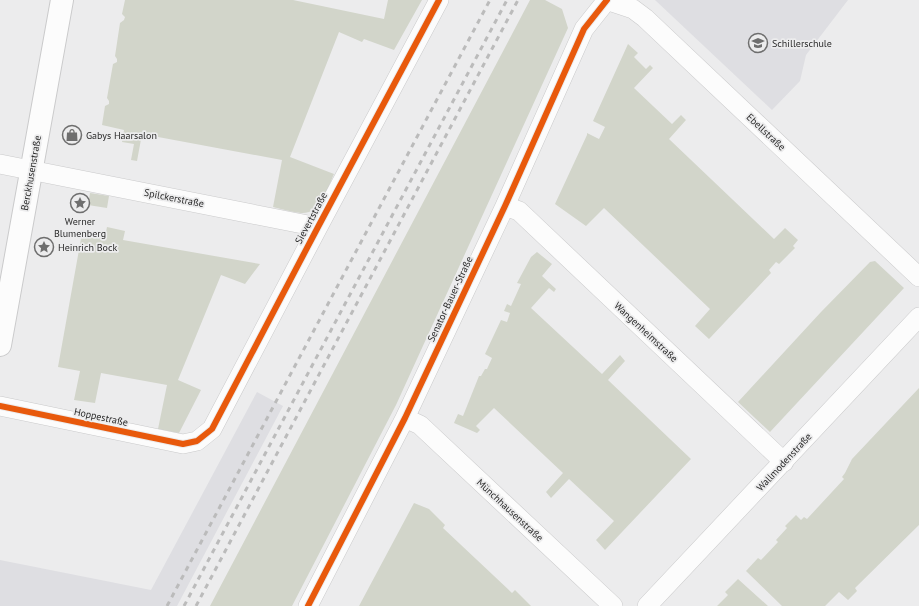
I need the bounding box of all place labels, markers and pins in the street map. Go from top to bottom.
school or university icon: Schillerschule [747,32,769,54]
place label: Schillerschule [772,37,832,50]
shop icon: Gabys Haarsalon [61,124,83,146]
place label: Gabys Haarsalon [86,129,157,142]
place icon: Werner Blumenberg [69,192,91,214]
place label: Werner Blumenberg [54,215,106,240]
place icon: Heinrich Bock [33,236,55,258]
place label: Heinrich Bock [58,241,117,254]

